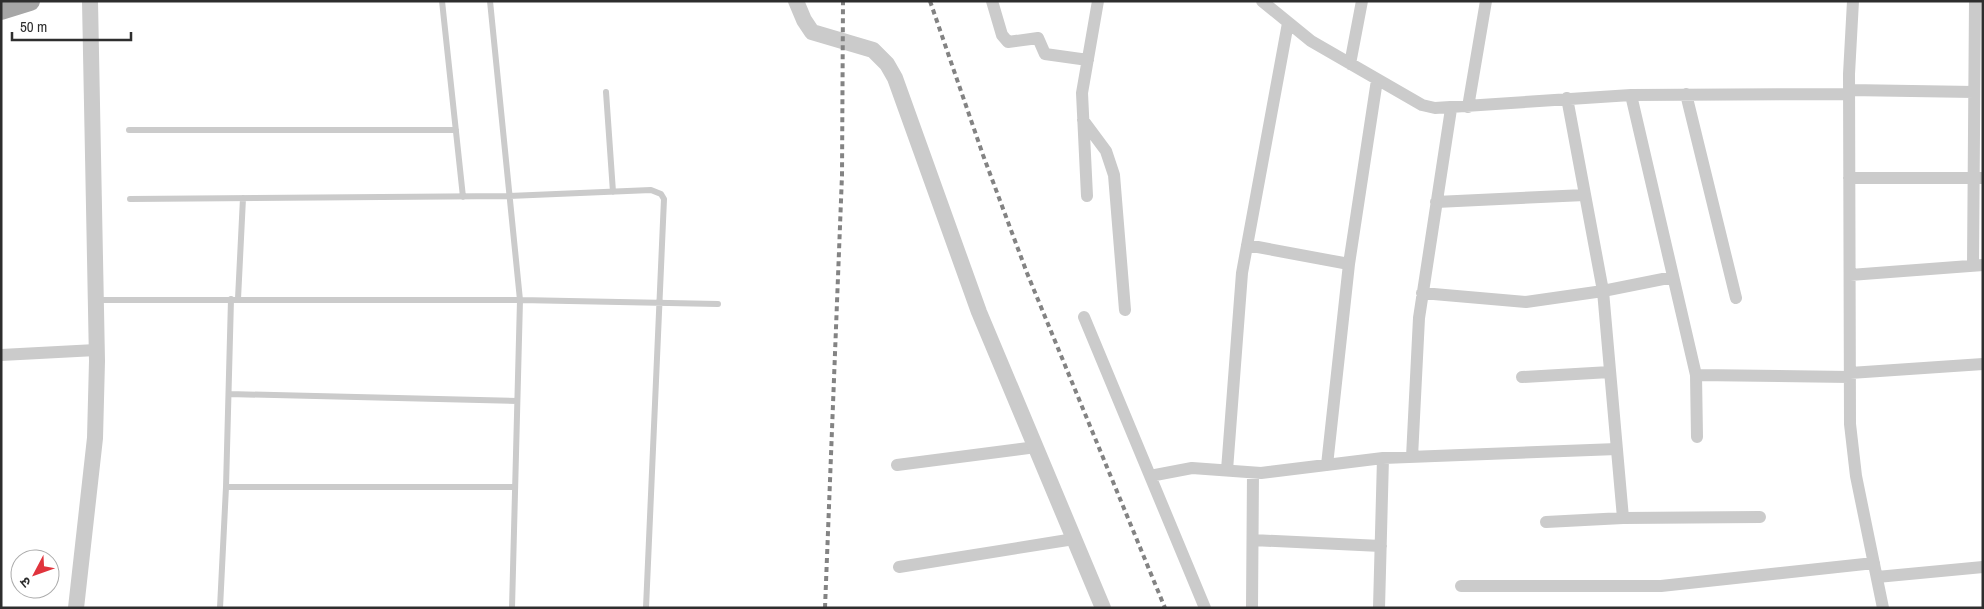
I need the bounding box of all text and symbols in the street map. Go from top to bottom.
scale bar [12,10,131,42]
text: 50 m [20,16,47,37]
north arrow [10,549,60,599]
text: उ [15,573,35,592]

